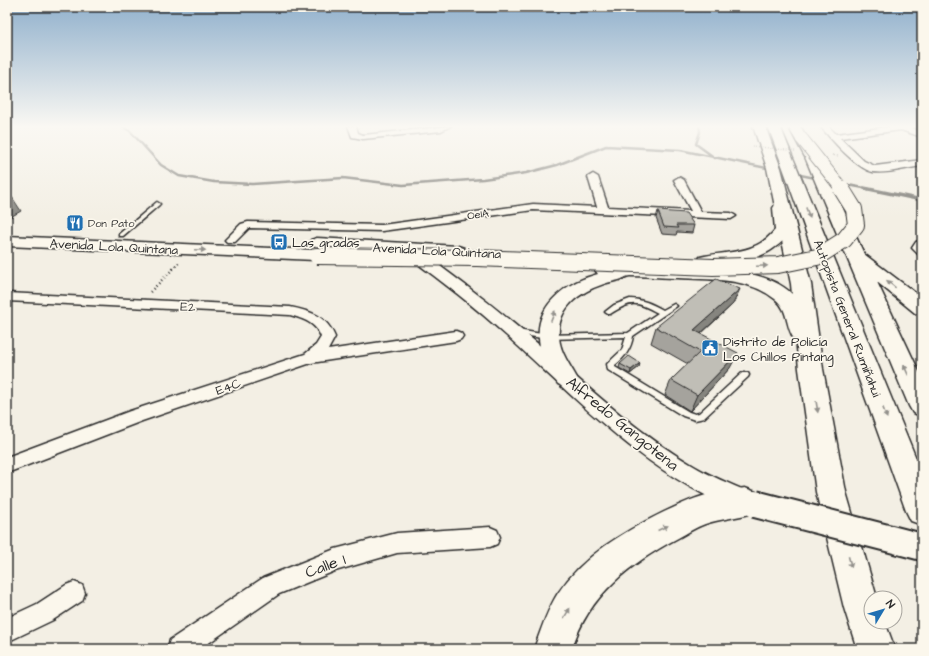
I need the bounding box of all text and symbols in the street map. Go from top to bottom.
street label: Oe1A [466,206,490,223]
one-way arrow [806,208,812,220]
restaurant icon: Don Pato [65,213,85,233]
place label: Don Pato [88,216,135,231]
bus stop icon: Las gradas [269,232,289,252]
place label: Las gradas [292,234,360,253]
street label: Avenida Lola Quintana [49,235,179,259]
street label: Autopista General Rumiñahui [809,237,885,400]
street label: Avenida Lola Quintana [372,239,502,263]
one-way arrow [194,247,206,254]
one-way arrow [756,263,769,269]
one-way arrow [886,280,897,289]
street label: E2 [180,297,197,317]
one-way arrow [551,310,557,322]
place label: Distrito de Policía Los Chillos Pintang [723,333,834,367]
public building icon: Distrito de Policía Los Chillos Pintang [700,338,720,358]
one-way arrow [903,364,910,376]
street label: Alfredo Gangotena [561,371,683,477]
street label: E4C [213,374,243,400]
one-way arrow [814,401,820,413]
one-way arrow [882,408,888,420]
one-way arrow [657,525,668,531]
street label: Calle 1 [302,548,349,583]
one-way arrow [847,556,853,568]
north arrow [863,590,903,630]
text: N [882,597,899,612]
one-way arrow [563,607,570,619]

